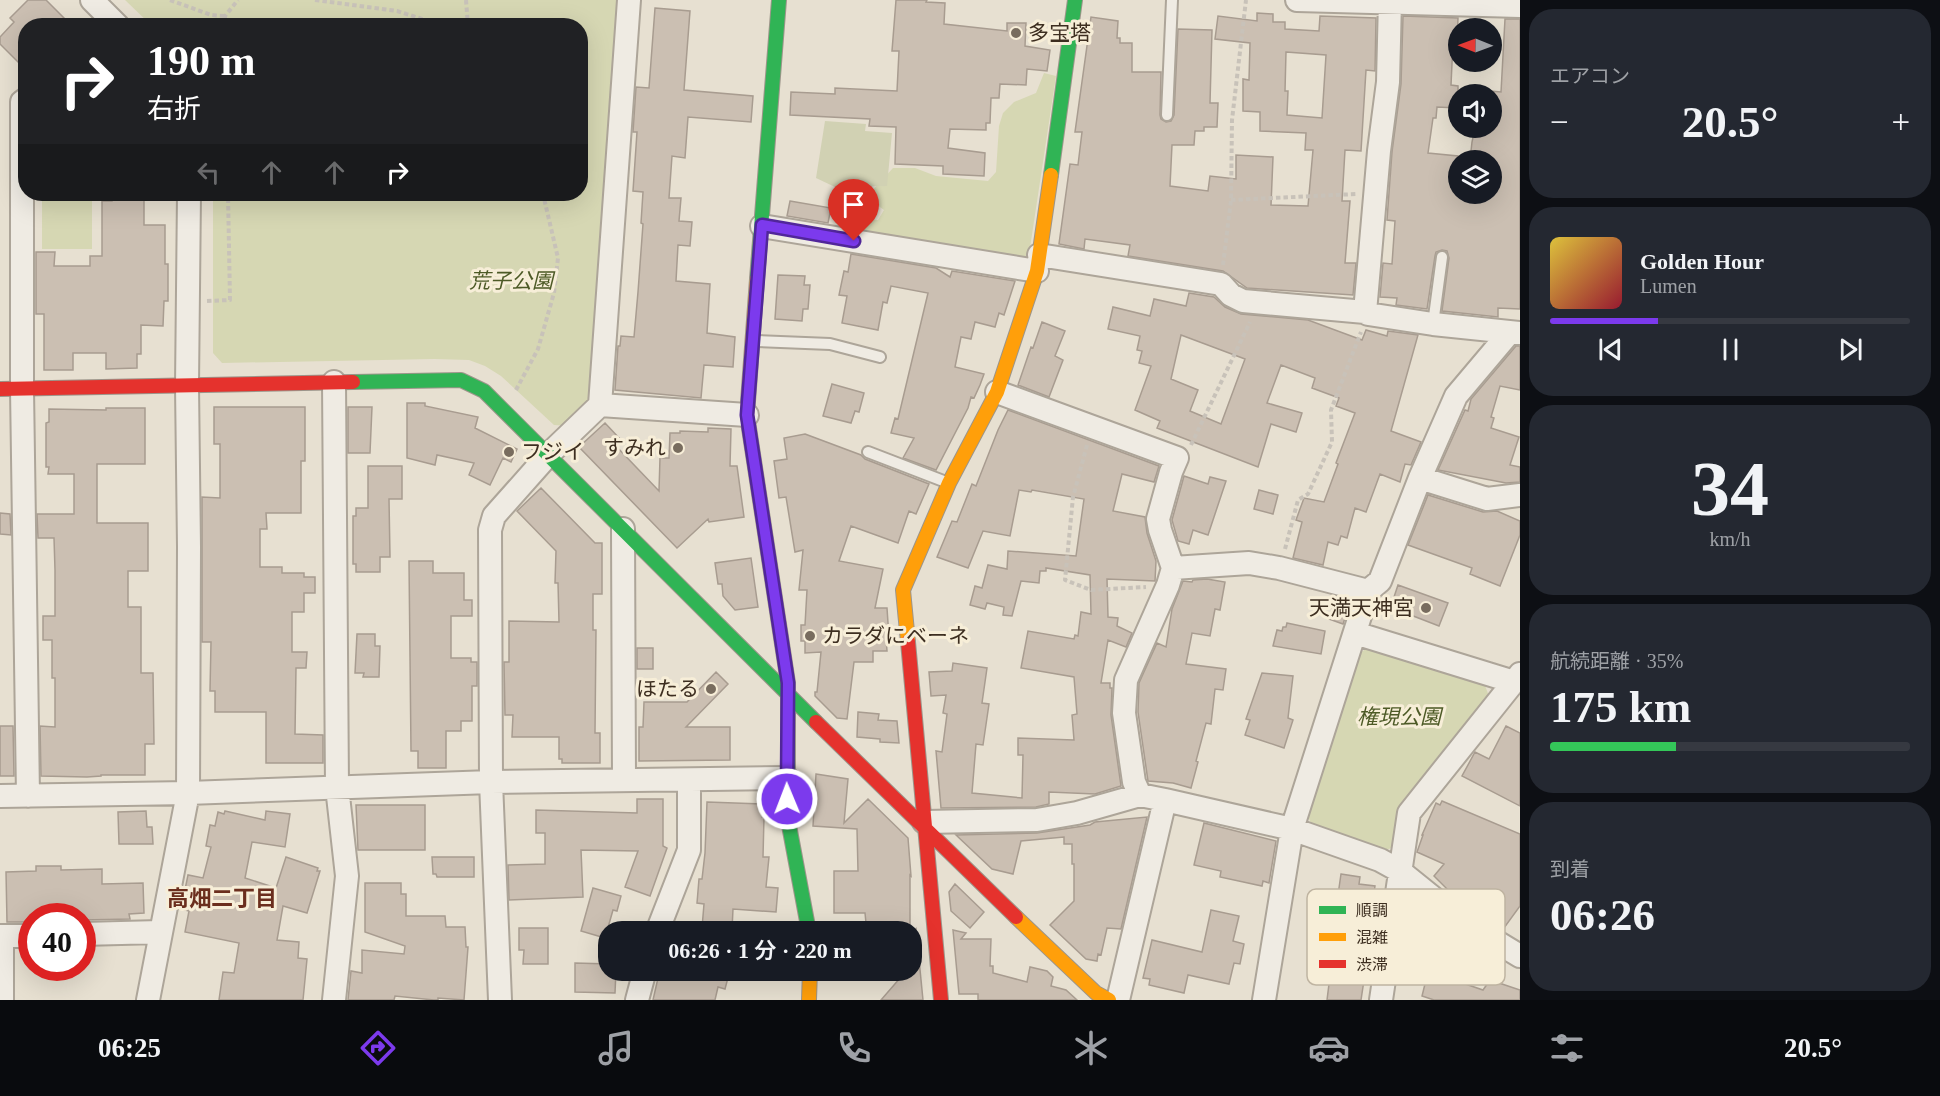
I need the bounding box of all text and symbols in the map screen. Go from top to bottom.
north arrow [1448,18,1502,72]
map controls [1448,18,1502,204]
place label: 多宝塔 [1028,21,1091,45]
marker: 多宝塔 [1009,26,1023,40]
text: 190 m [147,38,256,84]
icon: right [48,42,126,120]
text: エアコン [1550,65,1630,87]
button: sound [1448,84,1502,138]
text: 右折 [147,94,201,124]
text: 20.5° [1682,97,1778,147]
text: − [1550,104,1569,140]
text: + [1891,104,1910,140]
button: layers [1448,150,1502,204]
icon: left [192,156,225,189]
icon: ahead [255,156,288,189]
icon: ahead [318,156,351,189]
icon: right [381,156,414,189]
pin [828,179,879,241]
icon: arrive [837,188,870,221]
text: Golden Hour [1640,249,1764,274]
park label: 荒子公園 [469,269,556,293]
text: Lumen [1640,275,1697,297]
icon: previous [1594,333,1627,366]
icon: pause [1714,333,1747,366]
icon: next [1834,333,1867,366]
place label: すみれ [603,436,666,460]
place label: フジイ [521,440,584,464]
marker: すみれ [671,441,685,455]
marker: フジイ [502,445,516,459]
text: 34 [1691,445,1769,532]
text: km/h [1709,528,1751,550]
place label: 天満天神宮 [1309,596,1414,620]
marker: 天満天神宮 [1419,601,1433,615]
place label: カラダにベーネ [822,624,969,648]
marker: カラダにベーネ [803,629,817,643]
text: 航続距離 · 35% [1550,650,1683,672]
place label: ほたる [636,677,699,701]
marker: ほたる [704,682,718,696]
text: 175 km [1550,682,1691,732]
park label: 権現公園 [1357,705,1444,729]
position arrow [755,767,819,831]
text: 到着 [1550,858,1590,880]
district label: 高畑二丁目 [167,886,277,911]
legend [1307,889,1505,985]
text: 06:26 [1550,890,1655,940]
text: 順調 [1356,902,1388,919]
speed limit sign: 40 [18,903,96,981]
text: 混雑 [1356,929,1388,946]
text: 06:26 · 1 分 · 220 m [668,938,852,963]
text: 渋滞 [1356,956,1388,973]
icon: directions [357,1027,399,1069]
icon: music [595,1027,637,1069]
icon: phone [833,1027,875,1069]
icon: climate [1070,1027,1112,1069]
icon: car [1308,1027,1350,1069]
icon: filters [1546,1027,1588,1069]
text: 06:25 [98,1033,161,1063]
text: 20.5° [1784,1033,1842,1063]

